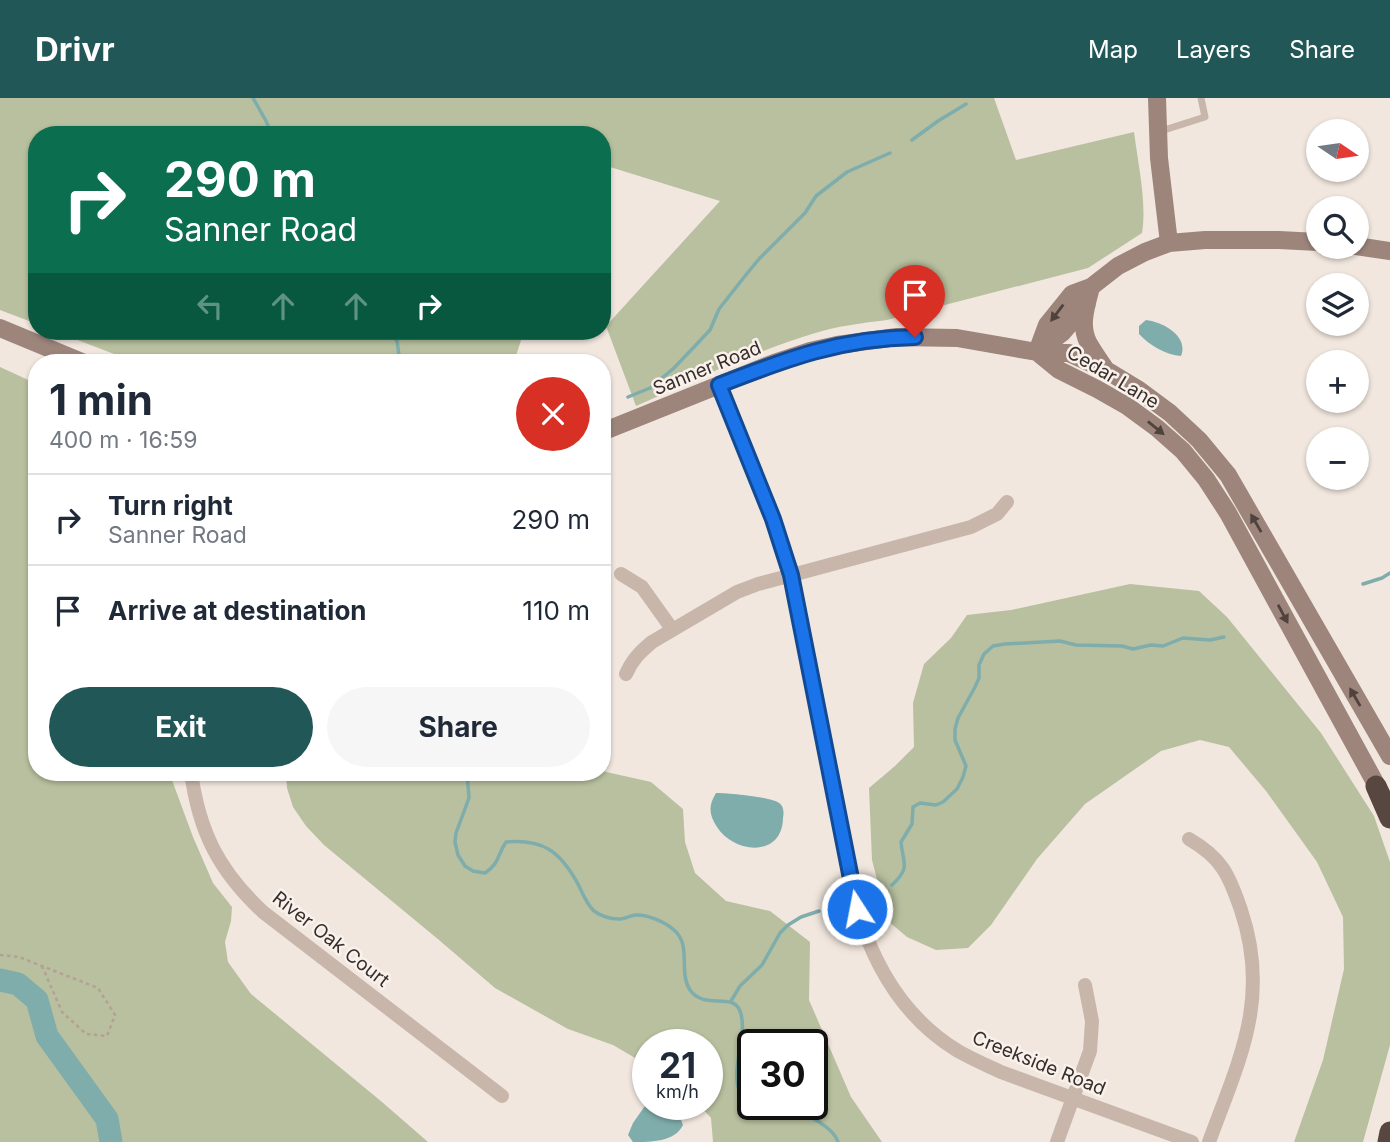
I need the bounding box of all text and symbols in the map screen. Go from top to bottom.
text: Drivr [35,29,115,69]
text: Map [1088,35,1138,64]
text: Layers [1176,35,1251,64]
text: Share [1289,35,1355,64]
north arrow [1306,119,1368,182]
map controls [1306,119,1369,490]
text: 290 m [164,150,316,209]
icon: right [49,154,140,245]
button: search [1306,196,1369,259]
text: Sanner Road [164,210,357,249]
pin [885,265,945,337]
button: layers [1306,273,1369,336]
icon: arrive [896,276,934,314]
icon: left [191,287,229,325]
icon: ahead [264,287,302,325]
icon: ahead [337,287,375,325]
icon: right [410,287,448,325]
one-way arrow [1050,304,1064,322]
street label: Sanner Road [650,336,764,400]
street label: Cedar Lane [1063,340,1163,414]
button: + [1306,350,1369,413]
text: 1 min [49,374,153,425]
button: close [516,377,590,451]
one-way arrow [1147,420,1165,436]
text: 400 m · 16:59 [49,426,198,454]
button: − [1306,427,1369,490]
text: Turn right [108,490,233,521]
icon: right [49,501,87,539]
text: 290 m [512,504,590,535]
one-way arrow [1250,513,1262,532]
text: Sanner Road [108,521,247,549]
icon: arrive [49,592,87,630]
text: Arrive at destination [108,595,367,626]
text: 110 m [522,595,590,626]
one-way arrow [1277,605,1289,624]
button: Exit [49,687,313,767]
button: Share [327,687,590,767]
one-way arrow [1349,688,1362,707]
position arrow [820,872,894,946]
street label: River Oak Court [268,886,394,992]
street label: Creekside Road [969,1026,1109,1100]
speed limit sign: 30 [737,1029,828,1120]
text: 21 [659,1044,696,1086]
text: km/h [656,1081,699,1102]

